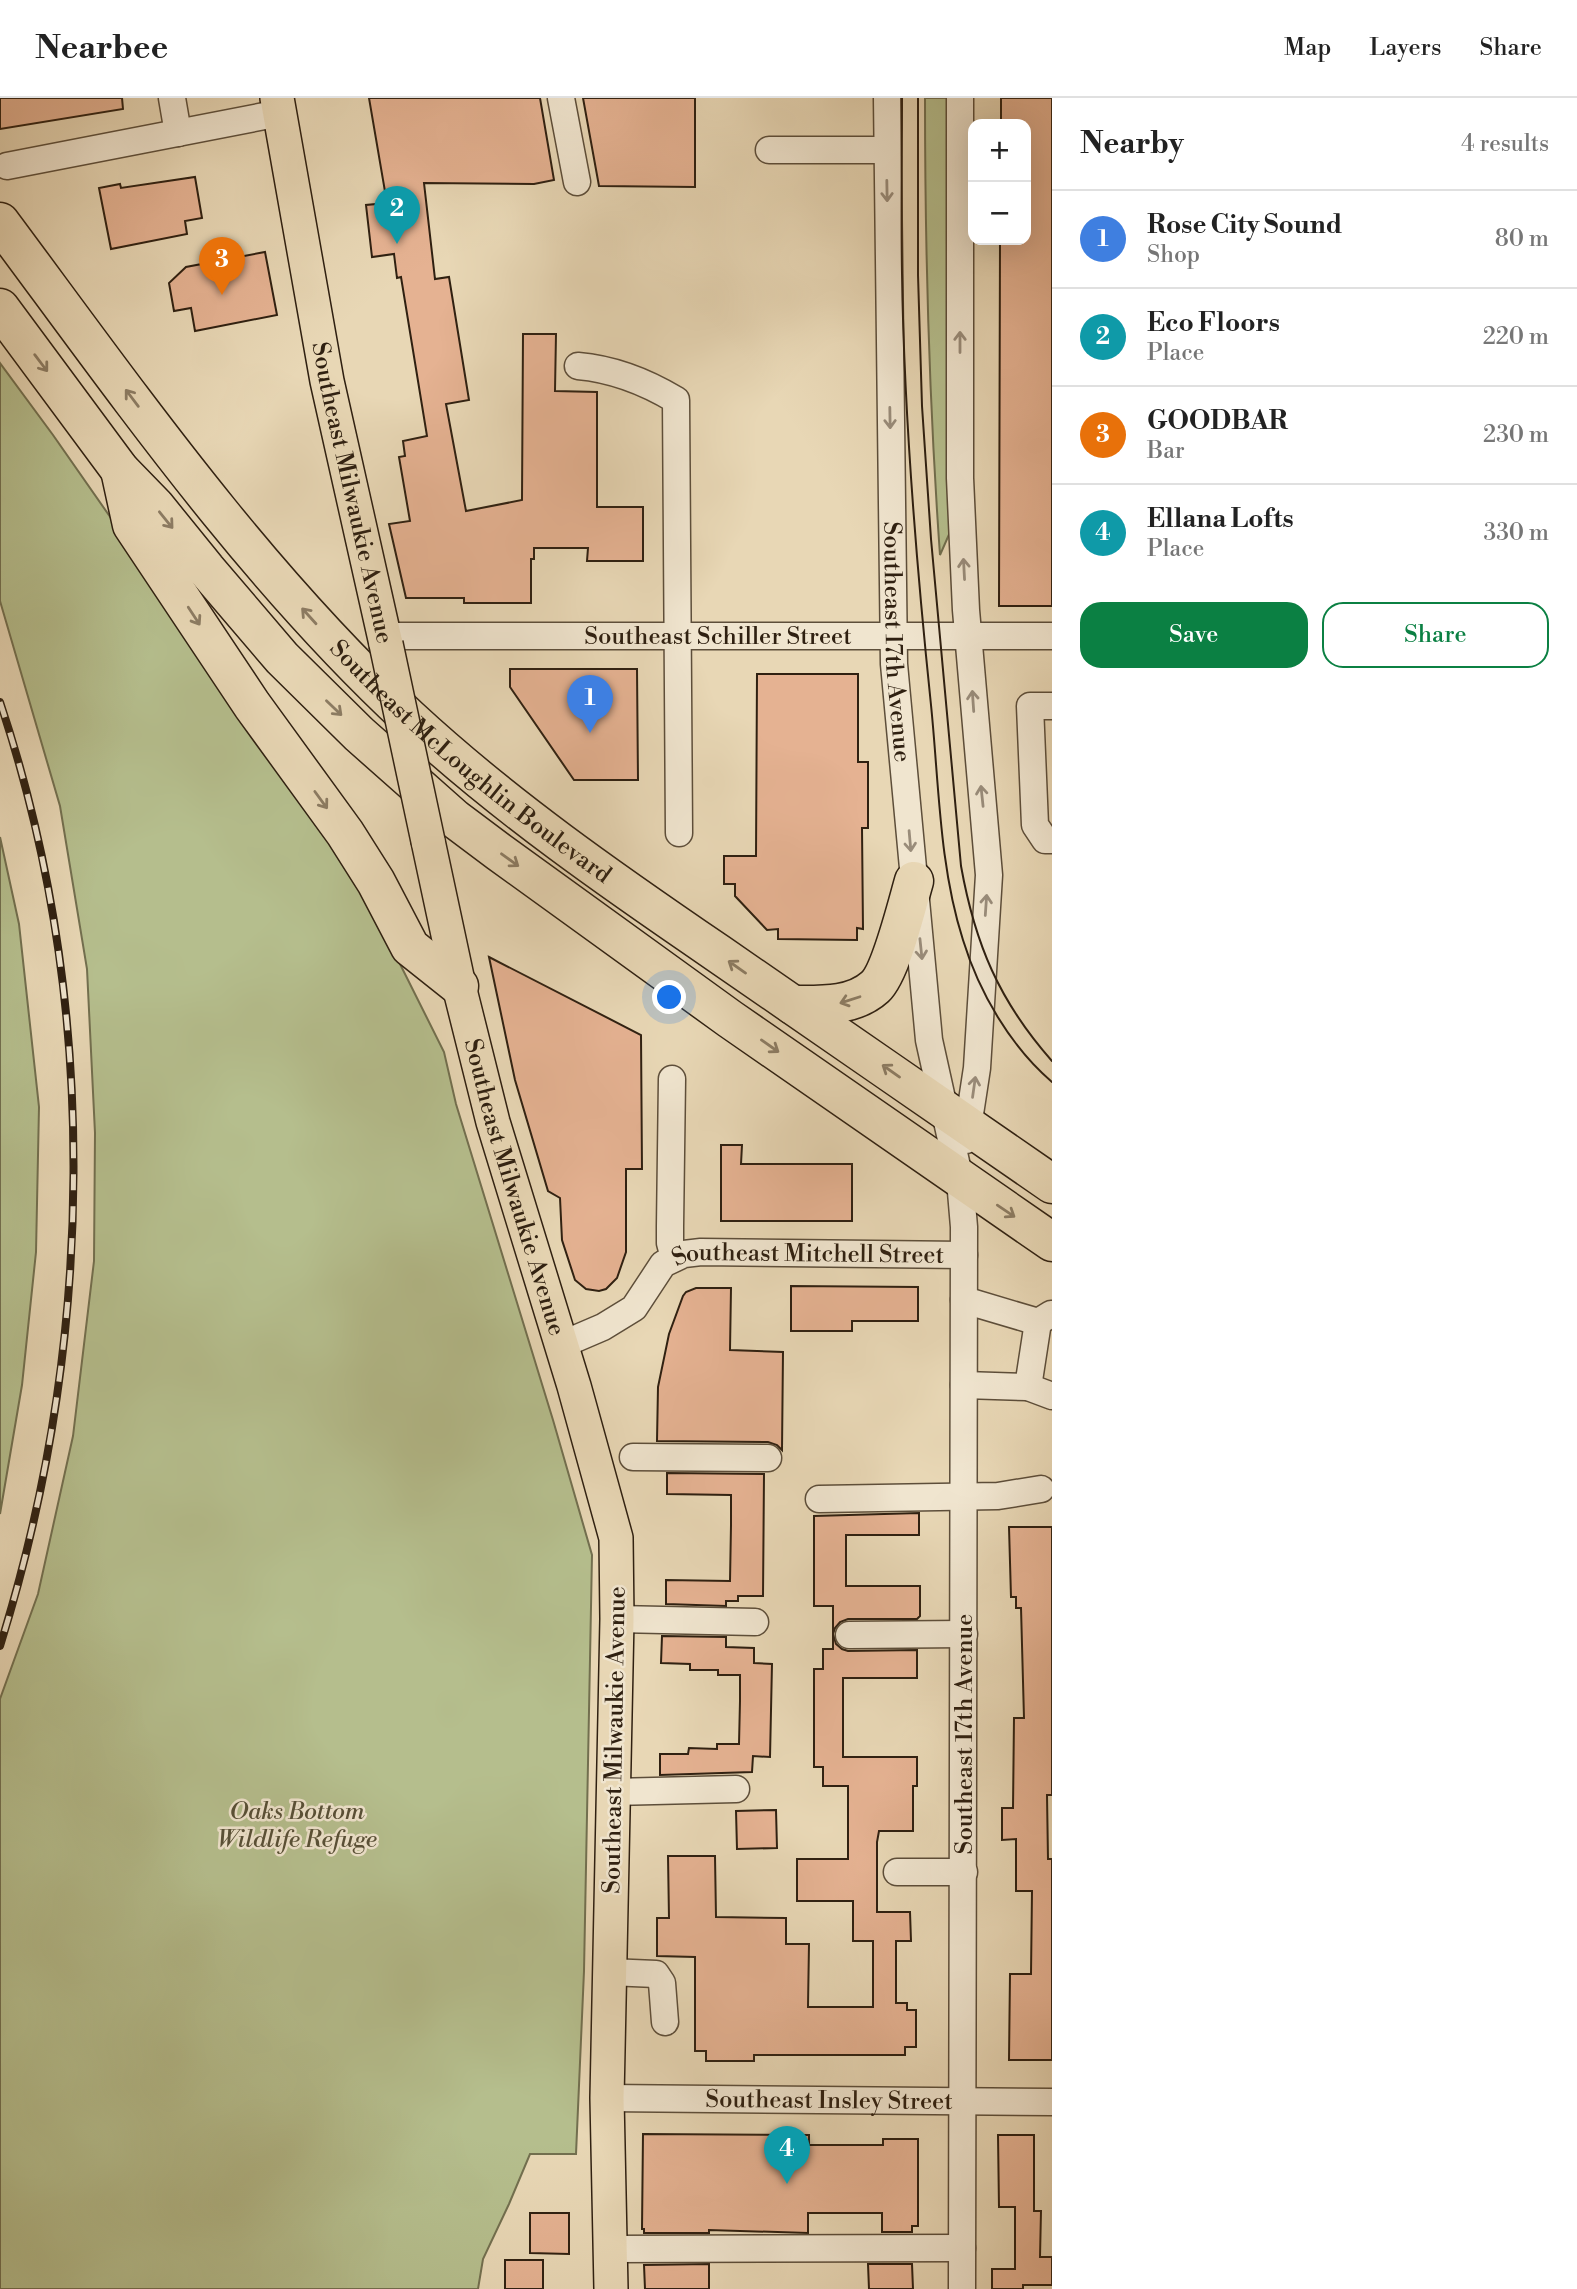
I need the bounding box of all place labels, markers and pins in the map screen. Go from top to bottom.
pin: 2 [374,186,420,244]
pin: 3 [199,237,245,295]
pin: 1 [567,675,613,733]
pin: 4 [764,2126,810,2184]

